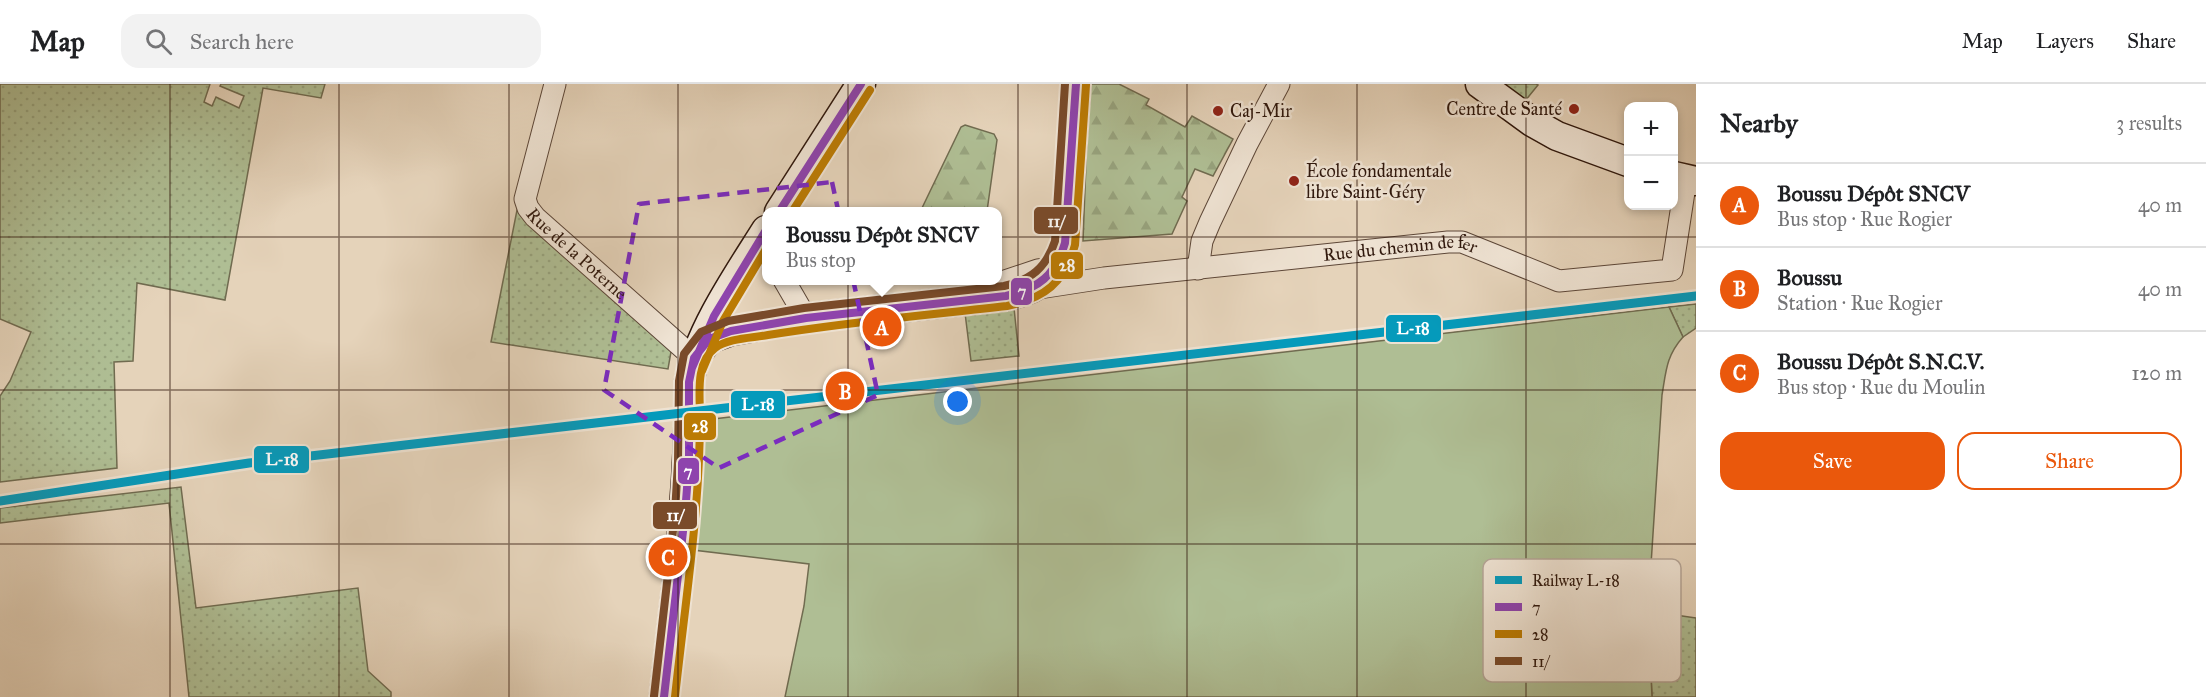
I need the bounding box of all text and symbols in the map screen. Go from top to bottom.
search box [121,14,541,68]
text: Map [30,24,85,59]
icon: search [142,25,175,58]
text: Search here [190,28,294,55]
text: Map [1962,28,2003,54]
text: Layers [2036,28,2094,54]
text: Share [2127,28,2176,54]
place label: Centre de Santé [1446,98,1562,120]
place label: Caj-Mir [1230,100,1292,122]
marker: Centre de Santé [1567,102,1581,116]
map controls [1624,102,1678,210]
button: + [1624,102,1678,156]
marker: Caj-Mir [1211,104,1225,118]
text: Nearby [1720,107,1798,139]
text: 3 results [2116,111,2182,135]
button: − [1624,156,1678,210]
place label: École fondamentale libre Saint-Géry [1306,158,1452,203]
marker: École fondamentale libre Saint-Géry [1287,174,1301,188]
text: Boussu Dépôt SNCV [1777,180,1970,207]
text: A [1733,193,1746,217]
text: 40 m [2138,193,2182,217]
street label: Rue de la Poterne [521,204,631,304]
line badge: 11/ [1033,206,1079,235]
popup [762,207,1002,285]
text: Bus stop · Rue Rogier [1777,207,1952,231]
text: 11/ [1048,212,1066,231]
text: Boussu Dépôt SNCV [786,221,978,248]
street label: Rue du chemin de fer [1322,231,1481,266]
text: Bus stop [786,248,856,272]
line badge: 28 [1050,251,1084,280]
text: 28 [1059,256,1075,275]
text: Boussu [1777,264,1842,291]
line badge: 7 [1010,277,1033,306]
text: B [1733,277,1746,301]
text: 40 m [2138,277,2182,301]
text: 7 [1018,282,1027,301]
text: Station · Rue Rogier [1777,291,1942,315]
pin: A [862,304,902,350]
line badge: L-18 [1385,314,1442,343]
text: L-18 [1396,319,1430,338]
text: Boussu Dépôt S.N.C.V. [1777,348,1984,375]
text: C [1733,361,1746,385]
text: 120 m [2131,361,2182,385]
pin: B [826,368,864,414]
text: Bus stop · Rue du Moulin [1777,375,1985,399]
your location [943,387,972,416]
line badge: L-18 [730,390,786,419]
text: L-18 [741,395,775,414]
line badge: 28 [683,412,717,441]
text: 28 [692,417,708,436]
button: Save [1720,432,1945,490]
button: Share [1957,432,2182,490]
line badge: L-18 [253,445,310,474]
text: L-18 [265,450,299,469]
line badge: 7 [677,457,700,485]
text: 7 [684,462,693,481]
line badge: 11/ [652,501,698,530]
text: 11/ [667,506,685,525]
pin: C [648,534,688,580]
legend [1483,559,1681,682]
text: Railway L-18 [1532,571,1620,590]
text: 7 [1532,598,1541,617]
text: 28 [1532,625,1548,644]
text: 11/ [1532,652,1551,671]

